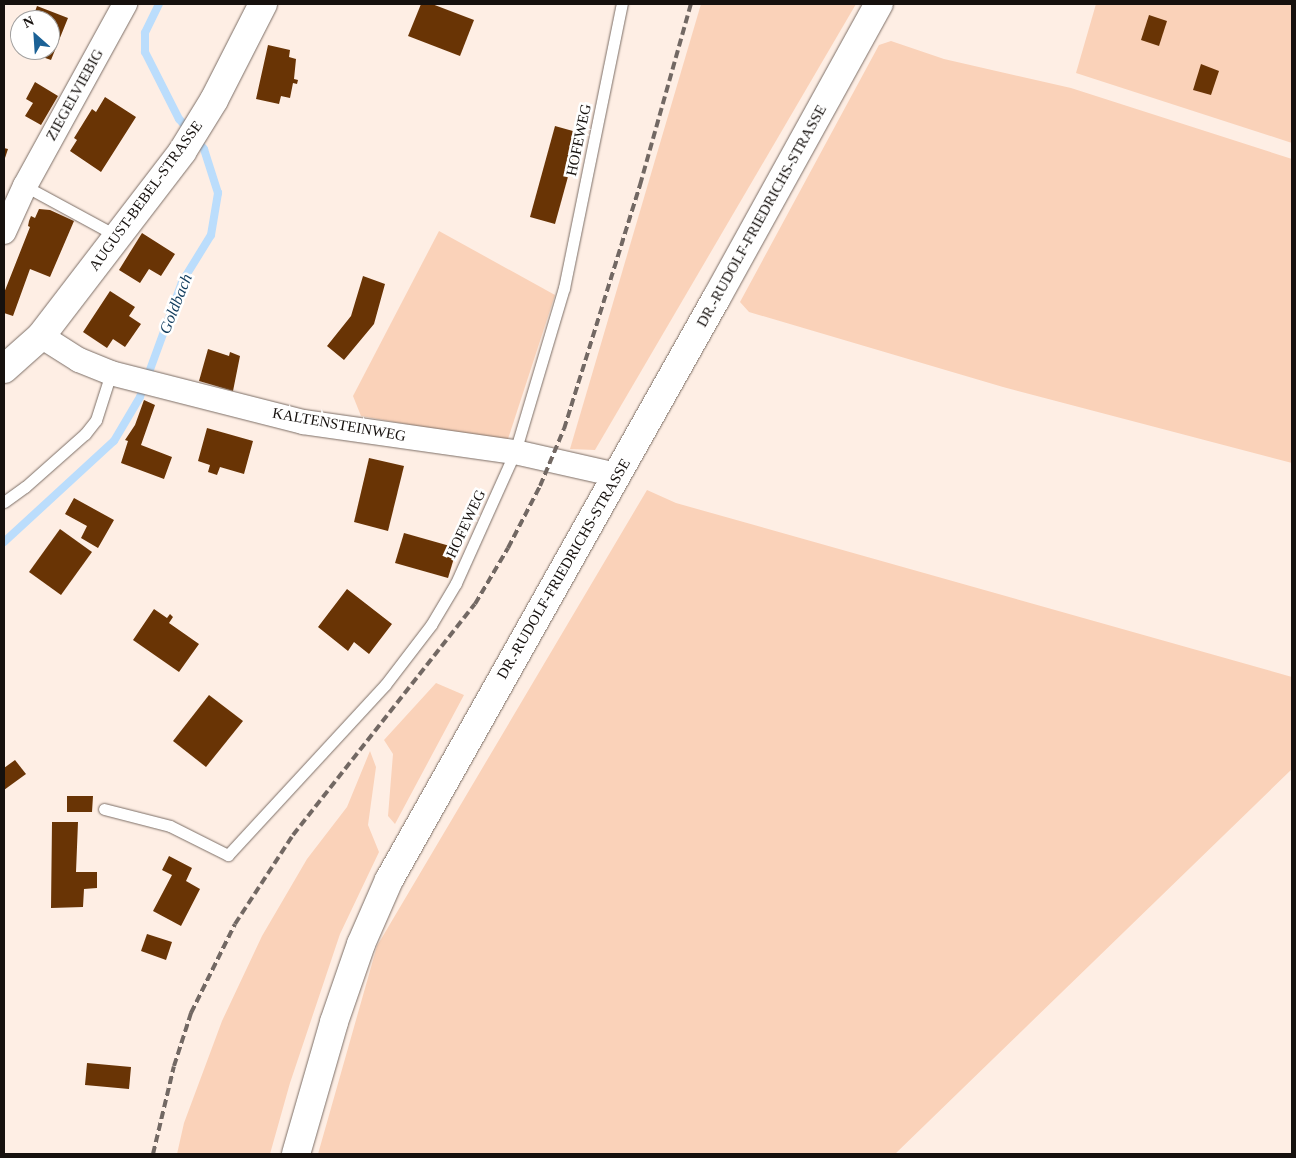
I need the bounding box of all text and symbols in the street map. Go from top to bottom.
north arrow [10,10,60,60]
text: N [21,13,36,31]
street label: ZIEGELVIEBIG [42,46,108,144]
street label: HOFEWEG [563,102,595,178]
street label: DR.-RUDOLF-FRIEDRICHS-STRASSE [693,102,831,330]
street label: AUGUST-BEBEL-STRASSE [85,117,207,275]
water label: Goldbach [155,271,197,337]
street label: KALTENSTEINWEG [271,404,407,446]
street label: DR.-RUDOLF-FRIEDRICHS-STRASSE [493,456,635,682]
street label: HOFEWEG [442,487,490,561]

